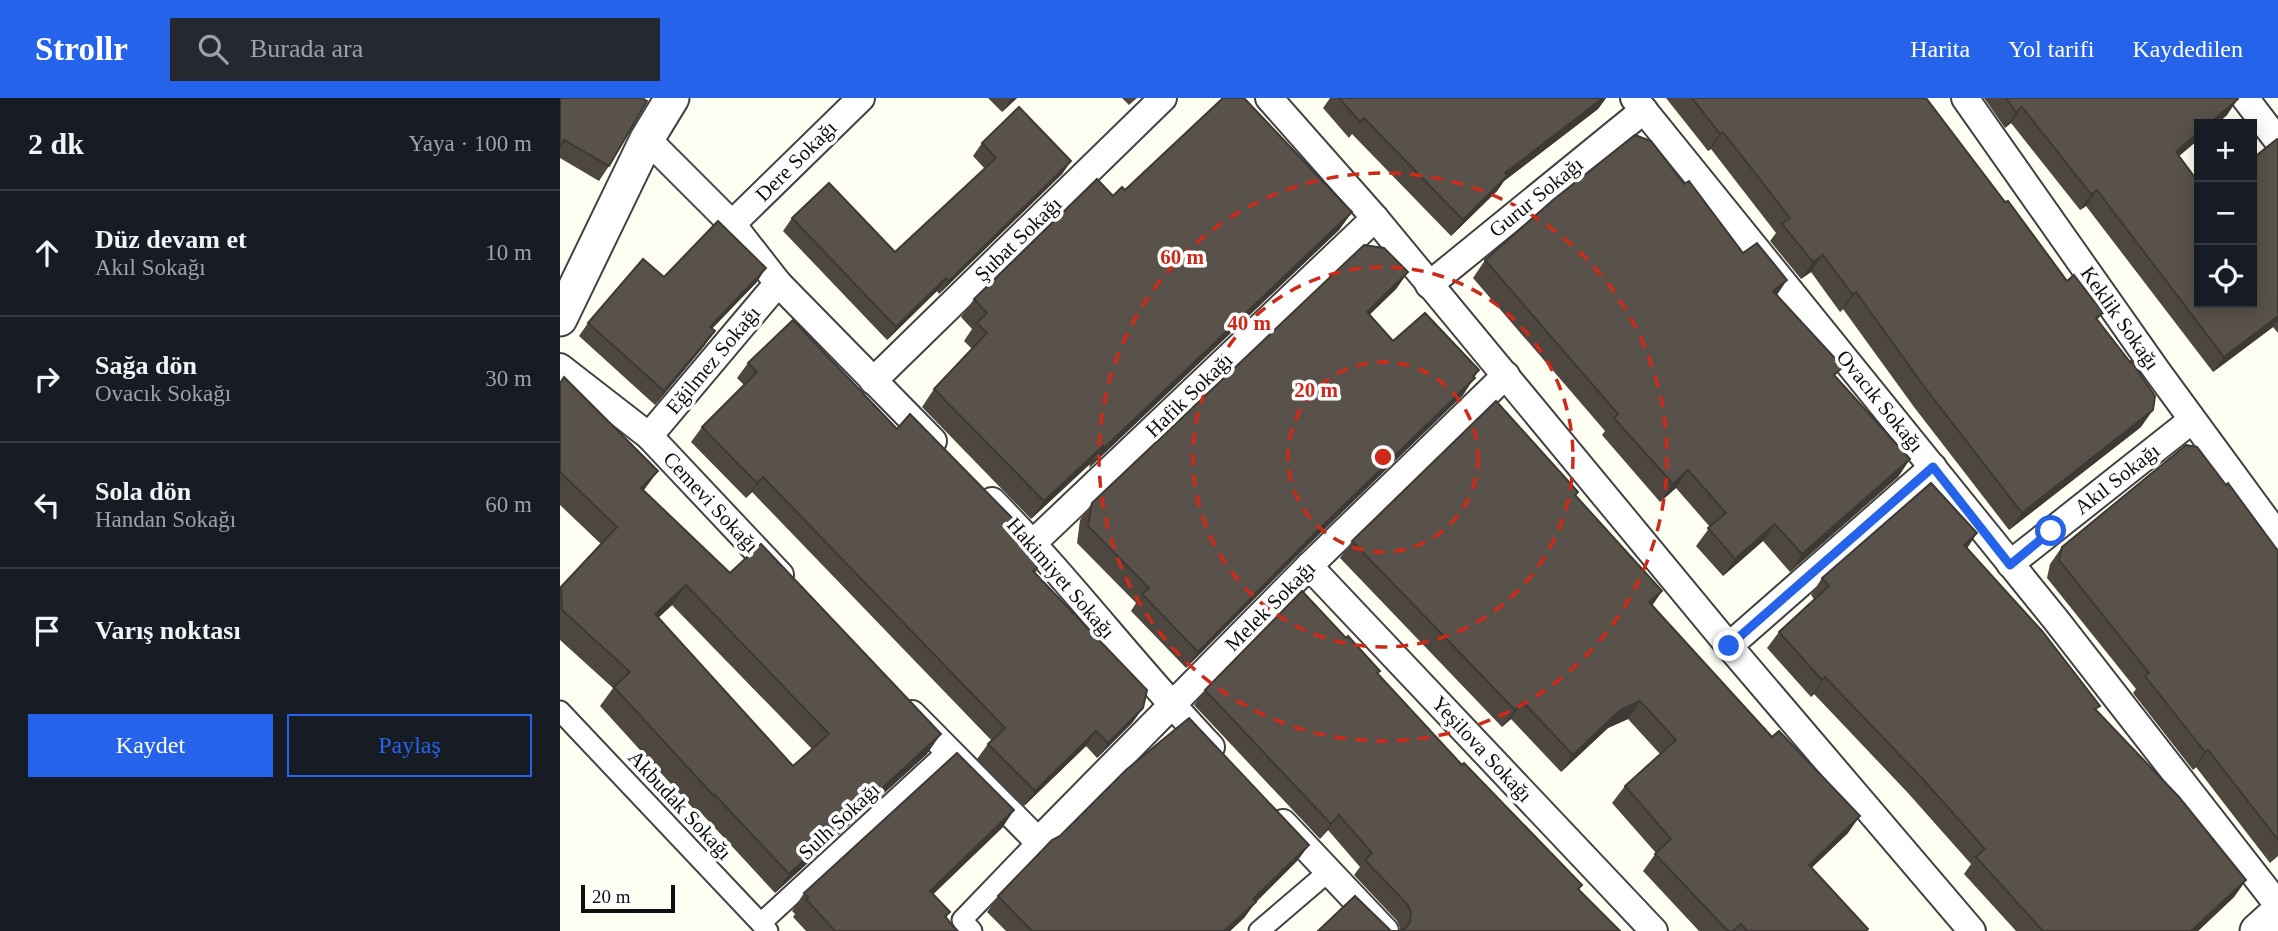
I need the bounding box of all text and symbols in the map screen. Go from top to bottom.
search box [170,18,660,81]
icon: search [194,30,232,68]
text: Strollr [35,31,128,67]
text: Burada ara [250,34,363,63]
text: Harita [1910,36,1970,62]
text: Yol tarifi [2008,36,2094,62]
text: Kaydedilen [2132,36,2243,62]
street label: Dere Sokağı [751,115,842,206]
map controls [2194,119,2257,308]
button: + [2194,119,2257,182]
text: 2 dk [28,127,84,160]
text: Yaya · 100 m [408,131,532,156]
street label: Gurur Sokağı [1484,152,1588,242]
button: − [2194,182,2257,245]
street label: Şubat Sokağı [970,192,1067,286]
text: Düz devam et [95,225,247,254]
icon: ahead [28,234,66,272]
text: 10 m [485,240,532,265]
text: 60 m [1160,245,1204,269]
button: locate [2194,245,2257,308]
text: Akıl Sokağı [95,255,206,280]
street label: Keklik Sokağı [2076,262,2165,374]
street label: Eğilmez Sokağı [661,301,765,419]
text: 40 m [1227,311,1271,335]
street label: Ovacık Sokağı [1832,345,1929,457]
street label: Hafik Sokağı [1141,348,1238,442]
text: Sağa dön [95,351,197,380]
icon: right [28,360,66,398]
text: 30 m [485,366,532,391]
text: 20 m [1294,378,1338,402]
text: Ovacık Sokağı [95,381,231,406]
street label: Akıl Sokağı [2070,438,2164,520]
centre of rings [1371,445,1395,469]
street label: Cemevi Sokağı [658,447,764,557]
text: Sola dön [95,477,191,506]
icon: left [28,486,66,524]
text: 60 m [485,492,532,517]
text: Handan Sokağı [95,507,236,532]
street label: Hakimiyet Sokağı [1002,513,1120,643]
route start [2035,515,2066,546]
street label: Melek Sokağı [1220,556,1320,656]
icon: arrive [28,612,66,650]
text: Varış noktası [95,616,241,645]
route end [1713,630,1744,661]
street label: Yeşilova Sokağı [1427,691,1537,807]
button: Kaydet [28,714,273,777]
button: Paylaş [287,714,532,777]
street label: Akbudak Sokağı [623,745,737,865]
street label: Sulh Sokağı [793,777,885,865]
scale bar [581,882,676,914]
text: 20 m [592,886,631,907]

